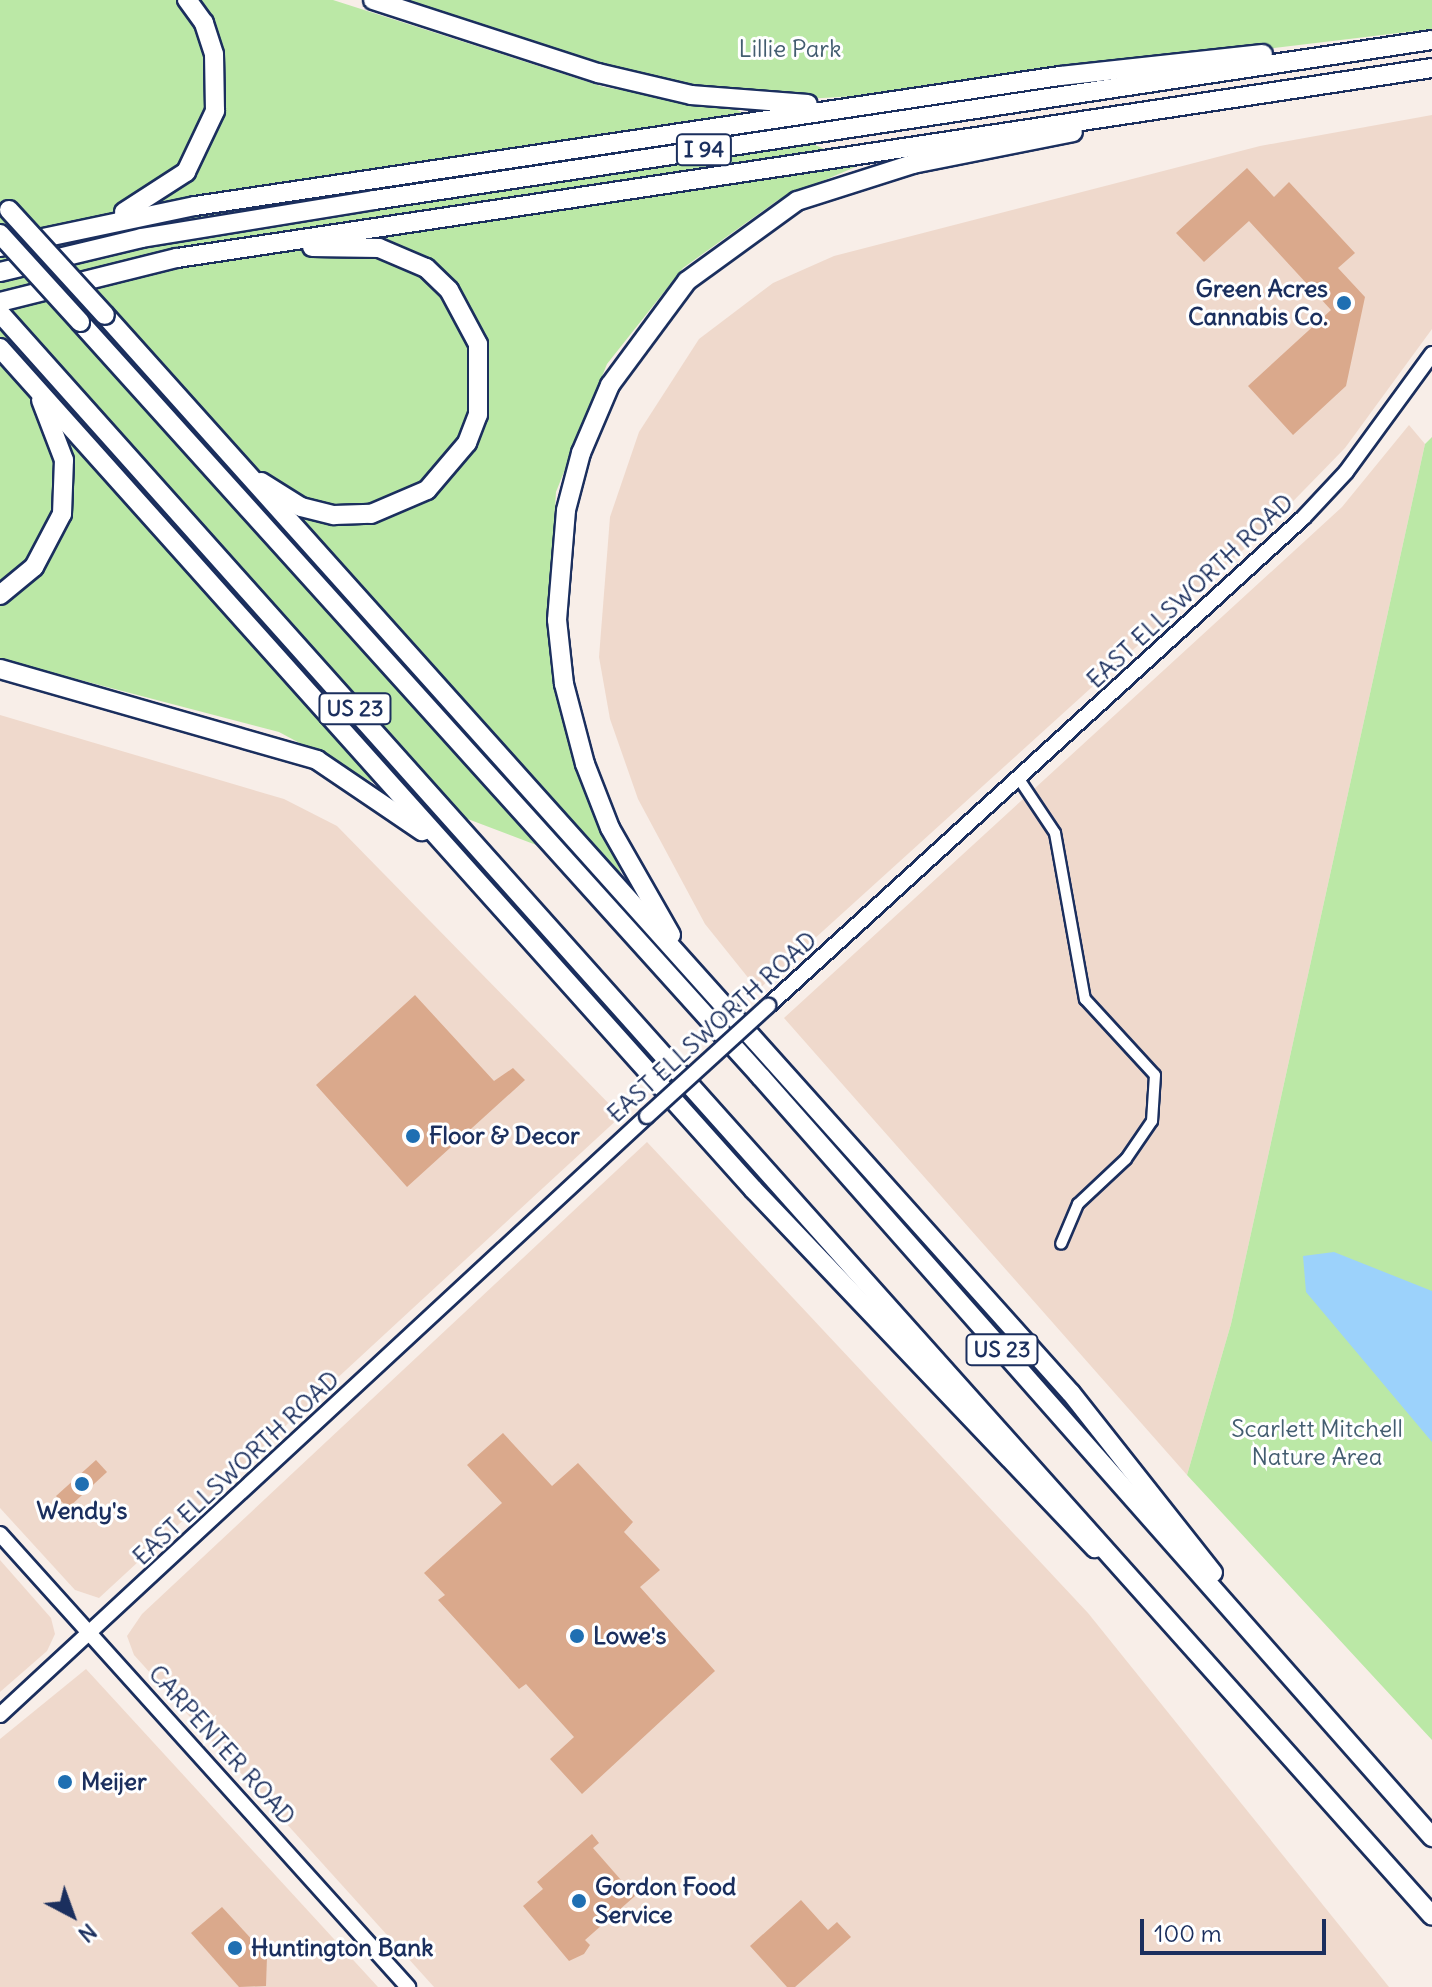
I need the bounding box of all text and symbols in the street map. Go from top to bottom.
park label: Lillie Park [739,35,841,63]
road number: I 94 [674,132,734,168]
place label: Green Acres Cannabis Co. [1188,275,1328,331]
marker: Green Acres Cannabis Co. [1335,294,1353,312]
street label: EAST ELLSWORTH ROAD [1081,488,1299,694]
road number: US 23 [317,691,393,727]
street label: EAST ELLSWORTH ROAD [601,925,823,1129]
place label: Floor & Decor [429,1122,580,1150]
marker: Floor & Decor [404,1127,422,1145]
road number: US 23 [964,1332,1040,1368]
street label: EAST ELLSWORTH ROAD [127,1365,345,1571]
park label: Scarlett Mitchell Nature Area [1231,1415,1403,1471]
marker: Wendy's [73,1475,91,1493]
place label: Wendy's [37,1497,127,1525]
place label: Lowe's [593,1622,667,1650]
marker: Lowe's [568,1627,586,1645]
street label: CARPENTER ROAD [143,1659,301,1831]
place label: Meijer [81,1768,147,1796]
marker: Meijer [56,1773,74,1791]
place label: Gordon Food Service [595,1873,736,1929]
north arrow [32,1875,112,1955]
marker: Gordon Food Service [570,1892,588,1910]
scale bar [1144,1903,1330,1953]
text: N [73,1918,103,1949]
text: 100 m [1154,1918,1222,1948]
place label: Huntington Bank [251,1934,433,1962]
marker: Huntington Bank [226,1939,244,1957]

